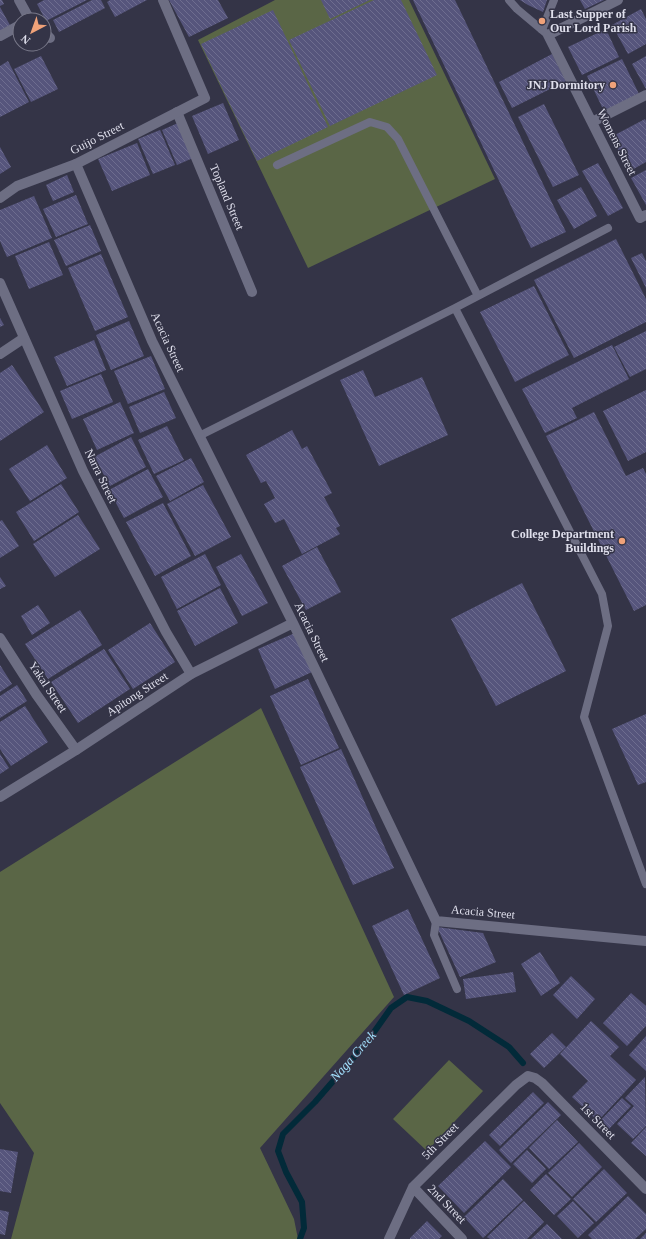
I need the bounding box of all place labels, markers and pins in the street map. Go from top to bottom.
place label: Last Supper of Our Lord Parish [550,7,637,35]
marker: Last Supper of Our Lord Parish [537,16,547,26]
place label: JNJ Dormitory [527,78,605,92]
marker: JNJ Dormitory [608,80,618,90]
place label: College Department Buildings [511,527,614,555]
marker: College Department Buildings [617,536,627,546]

